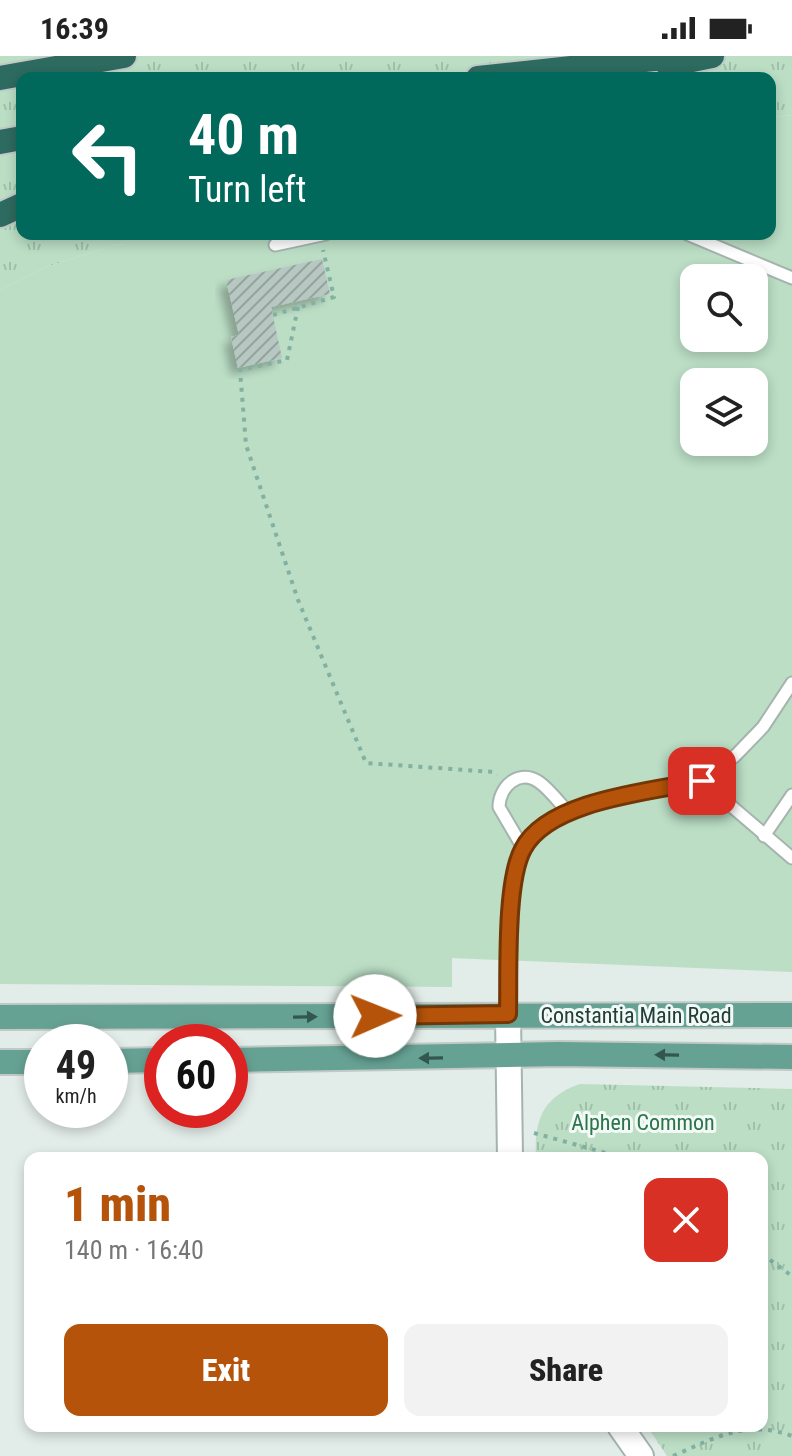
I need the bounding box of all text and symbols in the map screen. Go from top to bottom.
text: 16:39 [40,11,109,46]
text: 40 m [188,102,299,168]
icon: left [56,104,160,208]
text: Turn left [188,169,306,211]
map controls [680,264,768,456]
button: search [680,264,768,352]
button: layers [680,368,768,456]
pin [668,747,736,815]
icon: arrive [680,759,724,803]
position arrow [333,974,417,1058]
street label: Constantia Main Road [540,1003,732,1028]
one-way arrow [293,1011,318,1023]
speed limit sign: 60 [144,1024,248,1128]
text: 49 [56,1042,96,1089]
one-way arrow [654,1049,679,1062]
one-way arrow [418,1051,443,1064]
text: km/h [55,1084,97,1108]
park label: Alphen Common [571,1110,715,1135]
text: 1 min [64,1176,171,1233]
button: close [644,1178,728,1262]
text: 140 m · 16:40 [64,1235,204,1265]
button: Exit [64,1324,388,1416]
button: Share [404,1324,728,1416]

